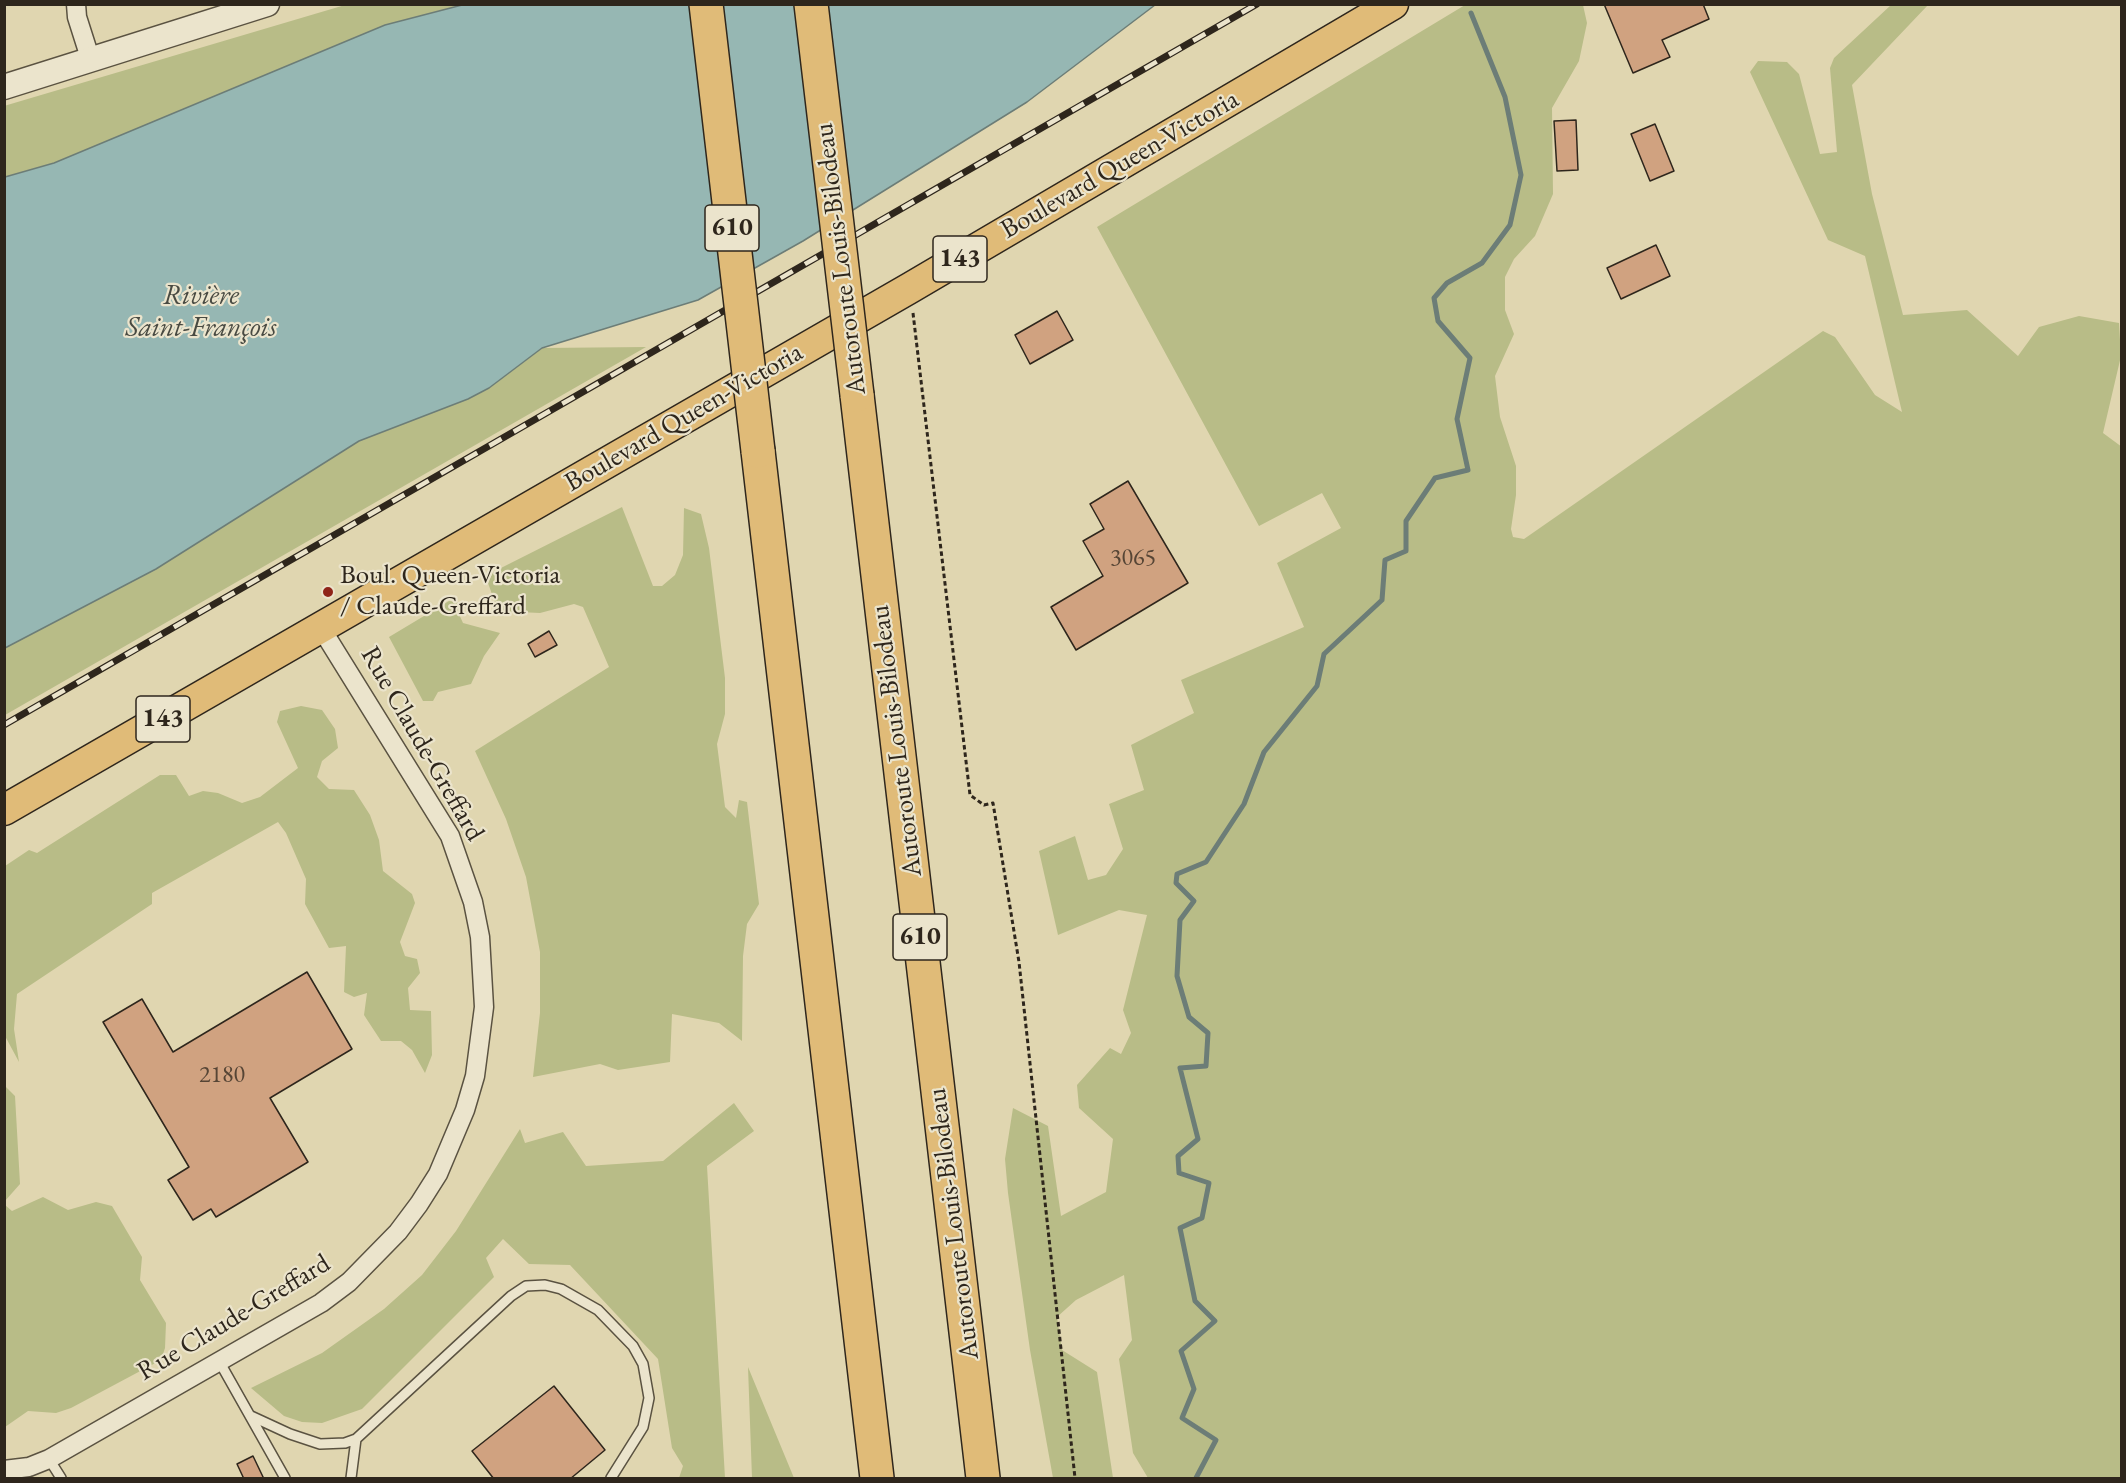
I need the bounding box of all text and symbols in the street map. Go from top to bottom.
street label: Boulevard Queen-Victoria [995,84,1245,246]
street label: Autoroute Louis-Bilodeau [808,121,874,397]
road number: 610 [705,205,759,251]
road number: 143 [933,236,987,282]
water label: Rivière Saint-François [125,279,277,345]
street label: Boulevard Queen-Victoria [559,337,809,499]
house number: 3065 [1110,544,1156,572]
place label: Boul. Queen-Victoria / Claude-Greffard [340,560,560,623]
marker: Boul. Queen-Victoria / Claude-Greffard [321,585,335,599]
street label: Autoroute Louis-Bilodeau [864,603,930,879]
street label: Rue Claude-Greffard [353,641,491,847]
road number: 143 [136,696,190,742]
road number: 610 [893,914,947,960]
house number: 2180 [199,1061,245,1089]
street label: Autoroute Louis-Bilodeau [921,1086,987,1362]
street label: Rue Claude-Greffard [132,1248,336,1388]

